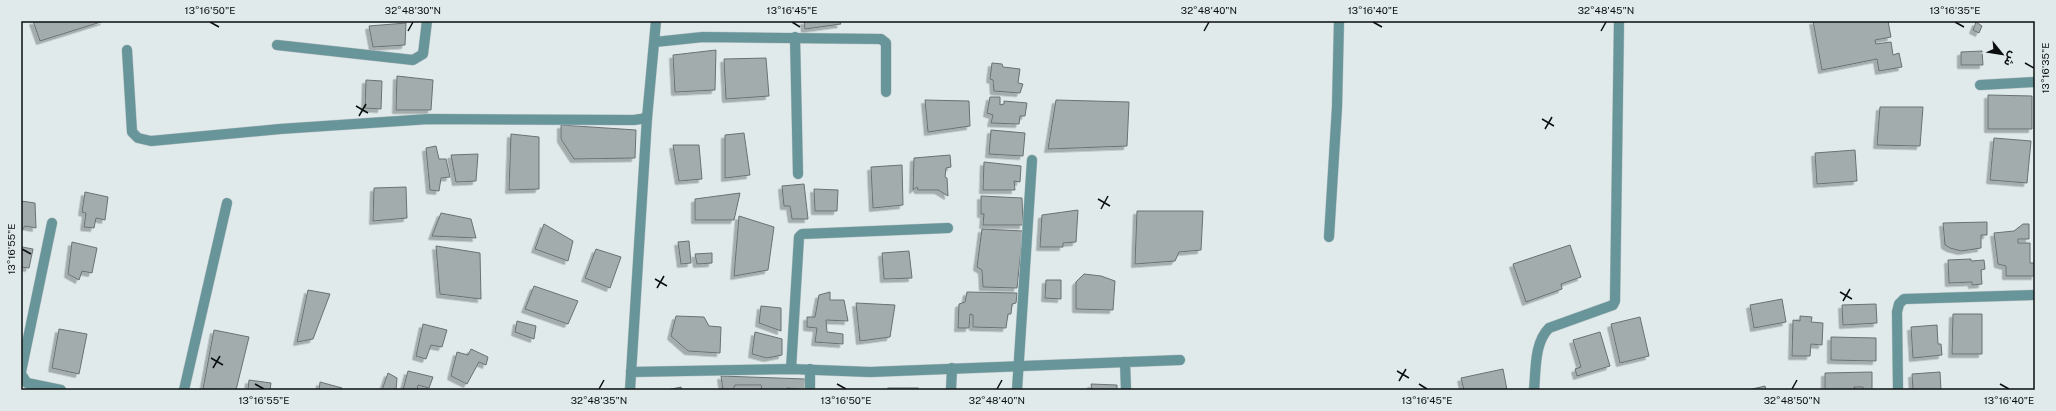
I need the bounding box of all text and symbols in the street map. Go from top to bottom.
text: 13°16'50"E [185,4,235,16]
text: 32°48'30"N [385,4,441,16]
text: 13°16'45"E [767,4,817,16]
text: 32°48'40"N [1181,4,1237,16]
text: 13°16'40"E [1348,4,1398,16]
text: 32°48'45"N [1578,4,1634,16]
text: 13°16'35"E [1930,4,1980,16]
north arrow [1982,34,2022,74]
text: 13°16'35"E [2039,43,2051,93]
text: ش [2001,49,2020,69]
text: 13°16'55"E [5,223,17,275]
text: 13°16'55"E [238,394,290,406]
text: 32°48'35"N [571,394,627,406]
text: 13°16'50"E [821,394,871,406]
text: 32°48'40"N [969,394,1025,406]
text: 13°16'45"E [1402,394,1452,406]
text: 32°48'50"N [1764,394,1820,406]
text: 13°16'40"E [1984,394,2034,406]

